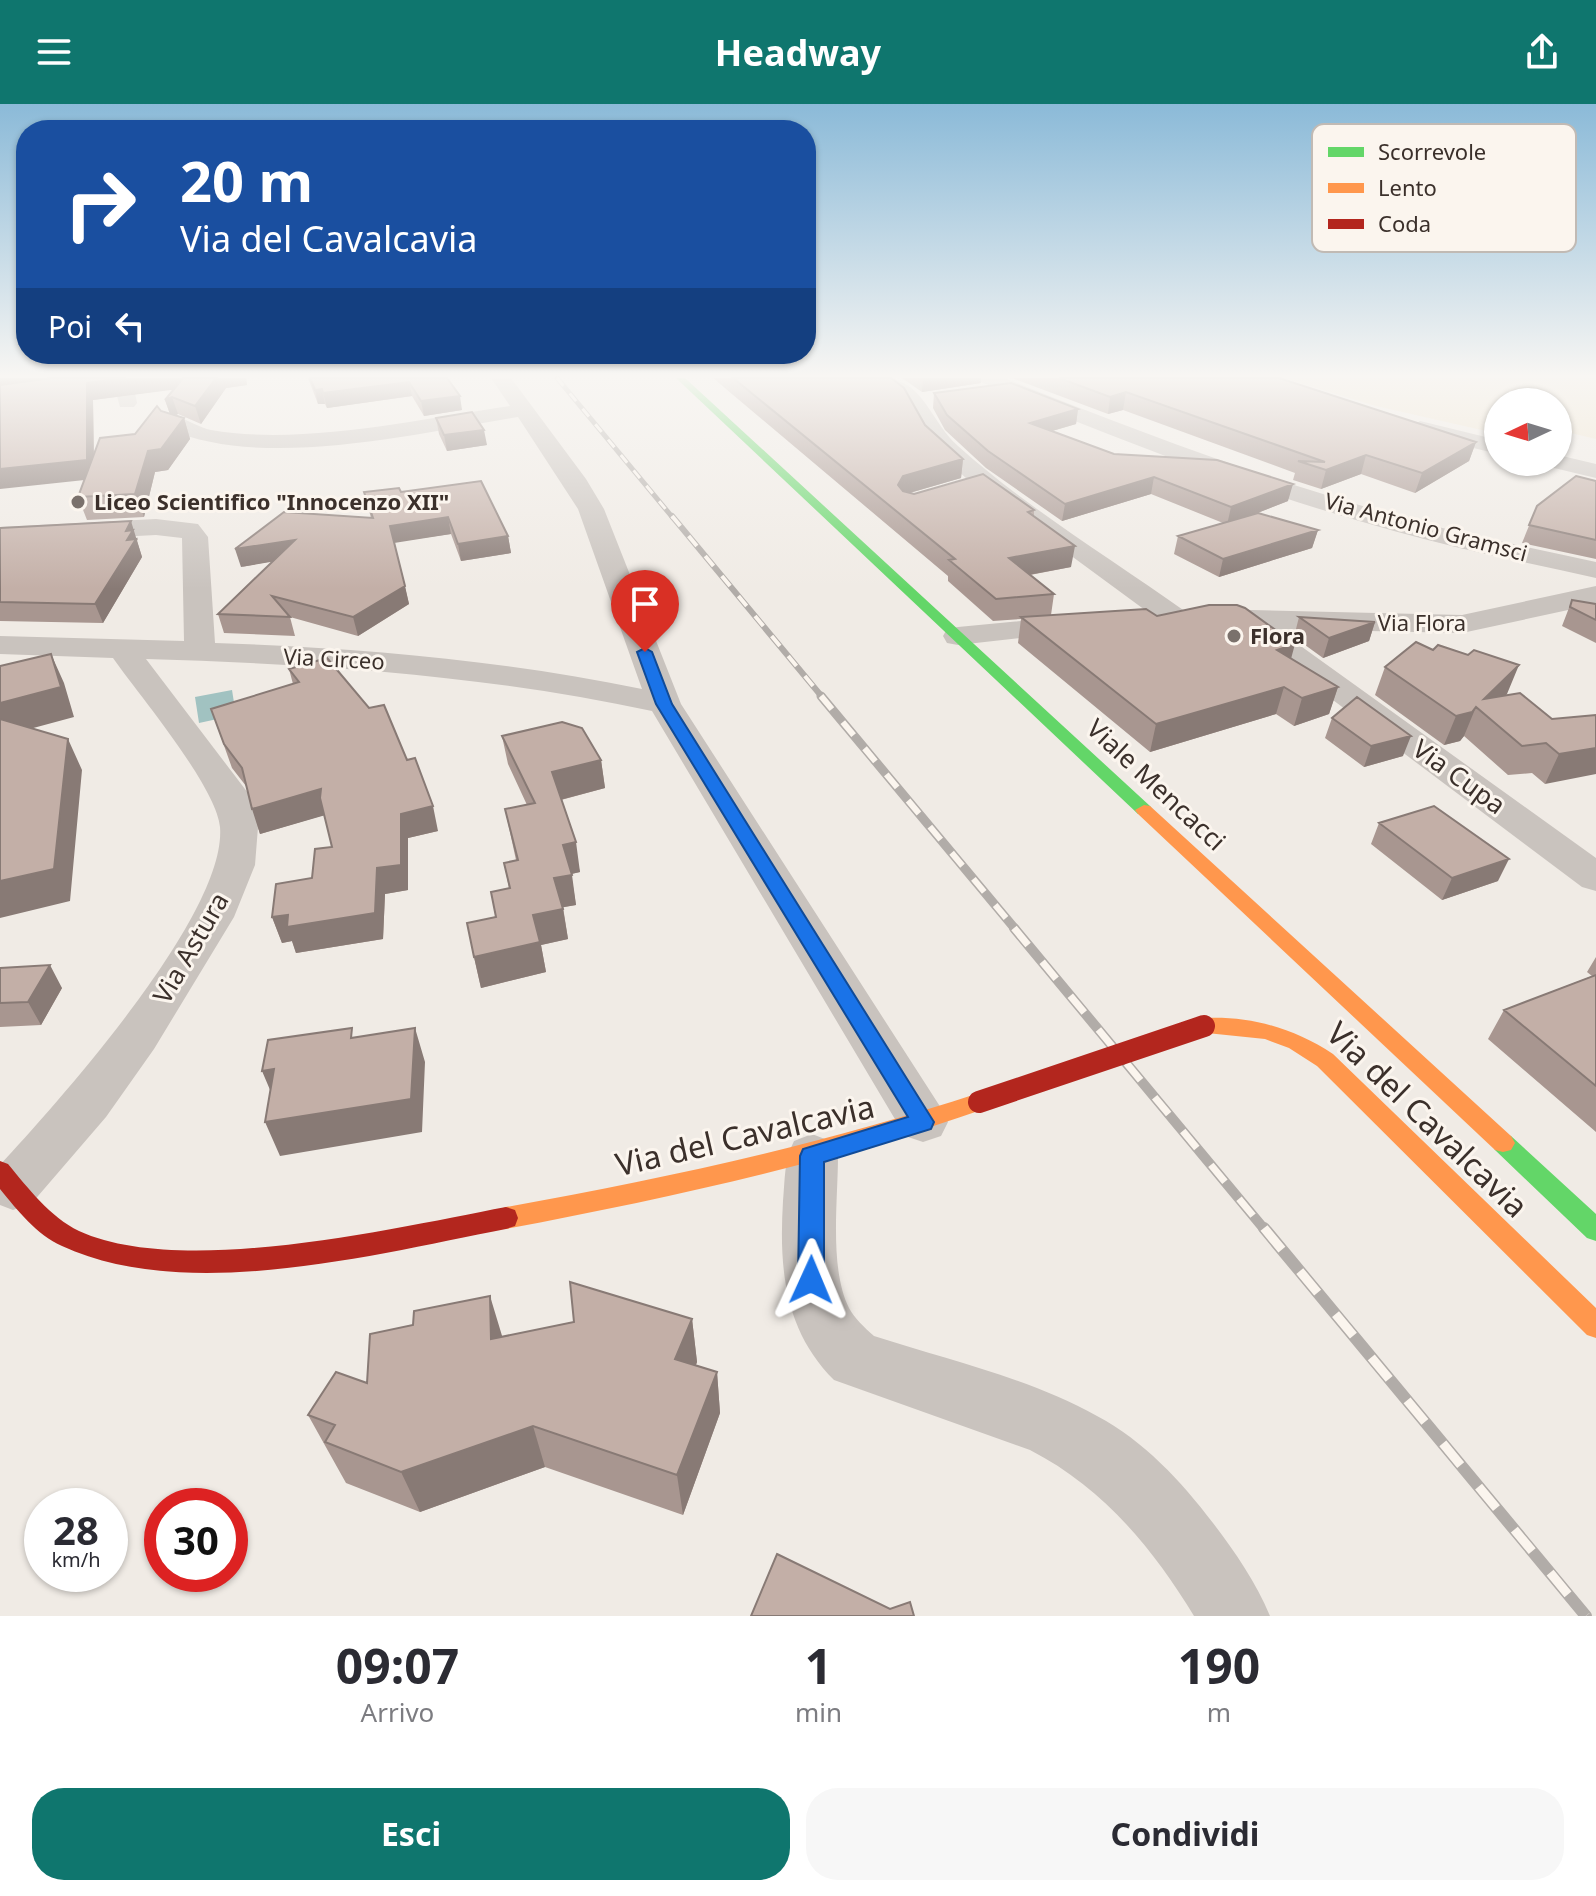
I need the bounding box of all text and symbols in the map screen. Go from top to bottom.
text: Headway [715,28,881,77]
icon: menu [32,30,76,74]
icon: share [1520,30,1564,74]
legend [1312,124,1576,252]
text: Scorrevole [1378,136,1486,166]
text: 20 m [180,142,313,218]
icon: right [48,152,152,256]
text: Lento [1378,172,1437,202]
text: Coda [1378,208,1431,238]
text: Via del Cavalcavia [180,214,478,263]
icon: left [108,304,152,348]
text: Poi [48,306,92,347]
north arrow [1484,388,1572,476]
map controls [1484,388,1572,476]
street label: Via Antonio Gramsci [1322,485,1531,568]
place label: Liceo Scientifico "Innocenzo XII" [94,486,449,516]
marker: Liceo Scientifico "Innocenzo XII" [69,493,87,511]
pin [611,570,679,652]
icon: arrive [623,582,667,626]
street label: Via Flora [1378,607,1466,637]
place label: Flora [1250,620,1305,650]
marker: Flora [1225,627,1243,645]
street label: Via Circeo [283,640,385,676]
street label: Viale Mencacci [1079,710,1234,858]
street label: Via Cupa [1406,730,1513,822]
street label: Via Astura [144,885,236,1010]
street label: Via del Cavalcavia [1318,1012,1538,1226]
street label: Via del Cavalcavia [611,1084,878,1185]
position arrow [769,1238,853,1322]
speed limit sign: 30 [144,1488,248,1592]
text: 28 [53,1502,99,1557]
text: km/h [51,1546,101,1573]
text: 09:07 [336,1633,459,1698]
text: 1 [805,1633,832,1698]
text: 190 [1178,1633,1260,1698]
text: Arrivo [361,1694,434,1730]
text: min [795,1694,842,1730]
text: m [1207,1694,1231,1730]
button: Esci [32,1788,790,1880]
button: Condividi [806,1788,1564,1880]

